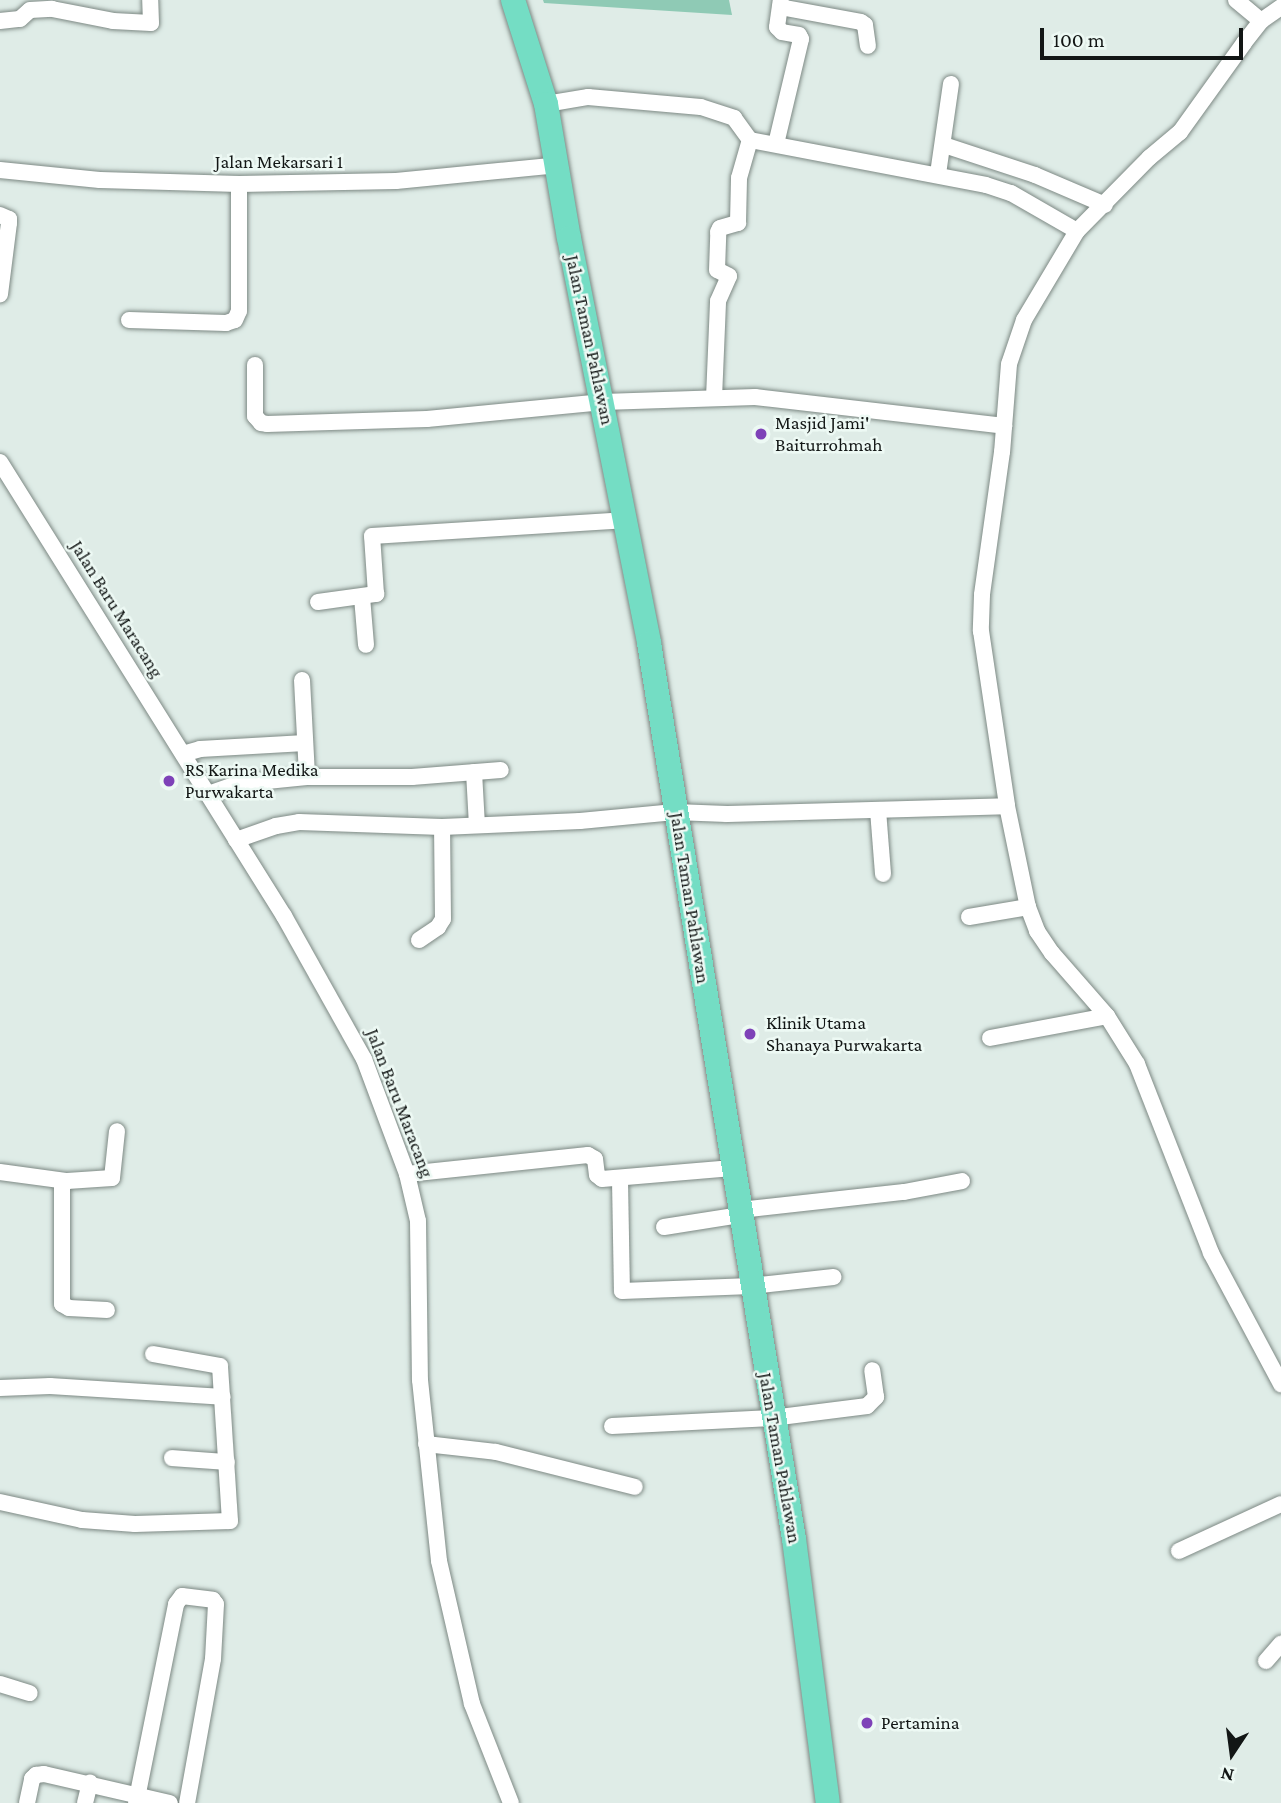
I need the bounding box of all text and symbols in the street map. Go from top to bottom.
scale bar [1043,14,1246,58]
text: 100 m [1053,28,1105,52]
street label: Jalan Mekarsari 1 [215,151,343,173]
street label: Jalan Taman Pahlawan [561,253,619,427]
place label: Masjid Jami' Baiturrohmah [775,412,883,456]
marker: Masjid Jami' Baiturrohmah [753,426,769,442]
street label: Jalan Baru Maracang [66,536,168,682]
place label: RS Karina Medika Purwakarta [185,759,318,803]
marker: RS Karina Medika Purwakarta [159,771,179,791]
street label: Jalan Taman Pahlawan [665,811,715,985]
place label: Klinik Utama Shanaya Purwakarta [766,1012,922,1056]
marker: Klinik Utama Shanaya Purwakarta [740,1024,760,1044]
street label: Jalan Baru Maracang [361,1025,439,1181]
street label: Jalan Taman Pahlawan [754,1371,806,1545]
place label: Pertamina [881,1712,960,1734]
marker: Pertamina [859,1715,875,1731]
north arrow [1197,1719,1267,1789]
text: N [1218,1763,1236,1787]

